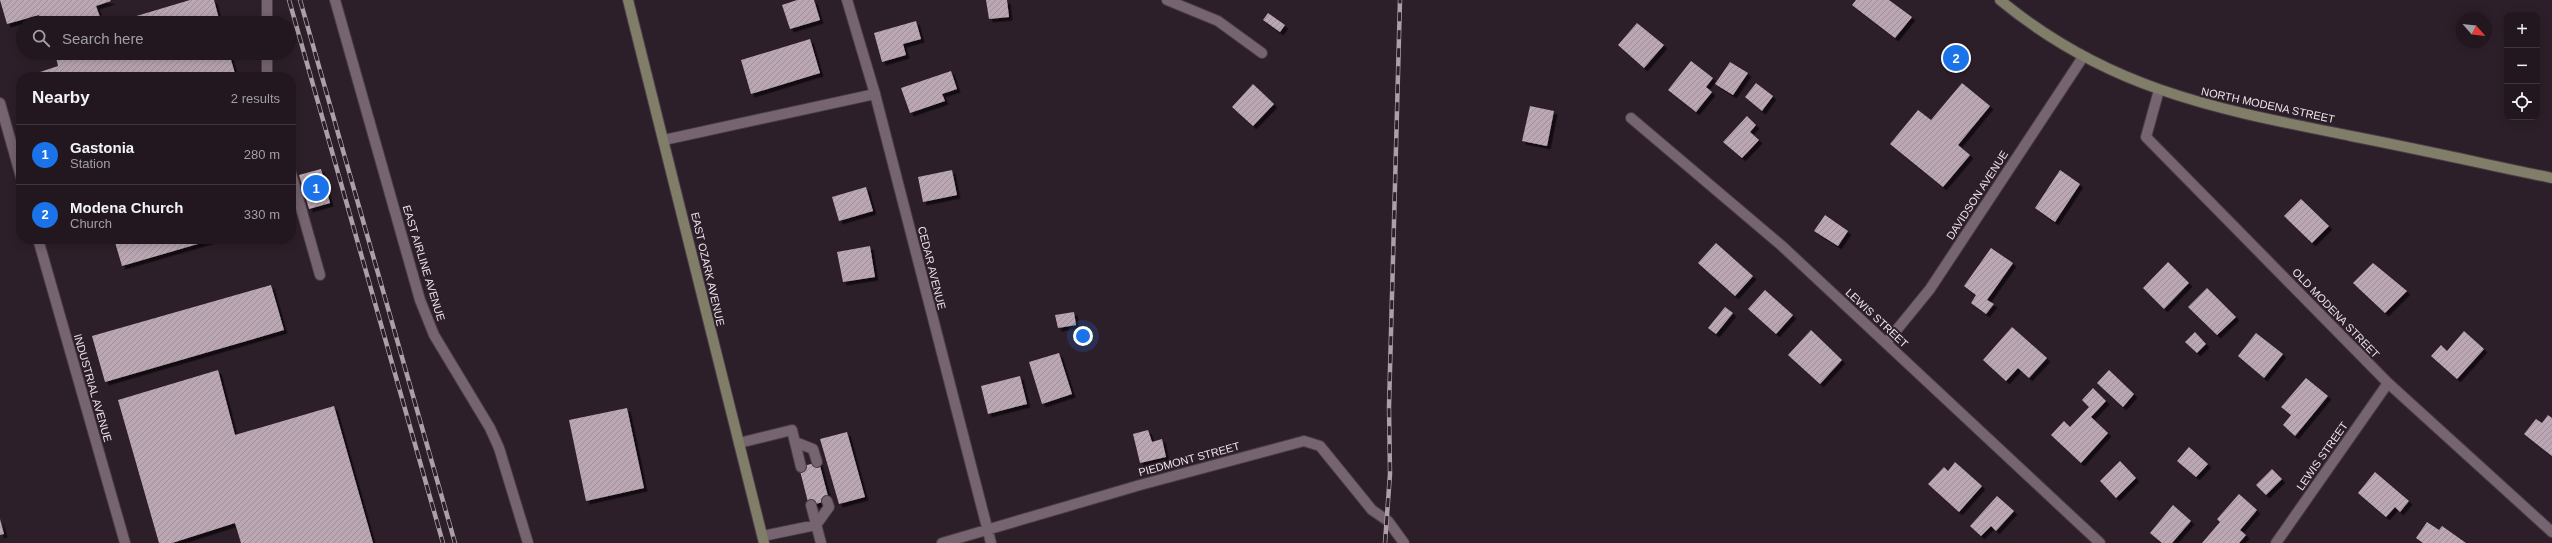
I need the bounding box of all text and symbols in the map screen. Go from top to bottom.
north arrow [2456,12,2492,48]
map controls [2504,12,2540,120]
button: + [2504,12,2540,48]
search box [16,16,296,60]
icon: search [30,27,52,49]
text: Search here [62,30,144,47]
pin: 2 [1943,43,1969,73]
button: − [2504,48,2540,84]
button: locate [2504,84,2540,120]
street label: NORTH MODENA STREET [2200,85,2336,125]
text: Nearby [32,88,90,107]
text: 2 results [231,91,280,106]
text: Gastonia [70,139,134,156]
text: 1 [41,147,49,162]
text: 280 m [244,147,280,162]
street label: DAVIDSON AVENUE [1944,148,2010,242]
text: Station [70,156,110,171]
pin: 1 [303,173,329,203]
text: Modena Church [70,199,183,216]
street label: EAST AIRLINE AVENUE [401,204,447,322]
text: 2 [41,207,49,222]
text: 330 m [244,207,280,222]
street label: EAST OZARK AVENUE [689,211,727,327]
text: Church [70,216,112,231]
street label: CEDAR AVENUE [916,225,948,311]
street label: OLD MODENA STREET [2290,266,2382,360]
street label: LEWIS STREET [1843,286,1911,350]
your location [1073,326,1093,346]
street label: INDUSTRIAL AVENUE [72,333,114,443]
street label: LEWIS STREET [2294,419,2350,492]
street label: PIEDMONT STREET [1137,440,1241,478]

